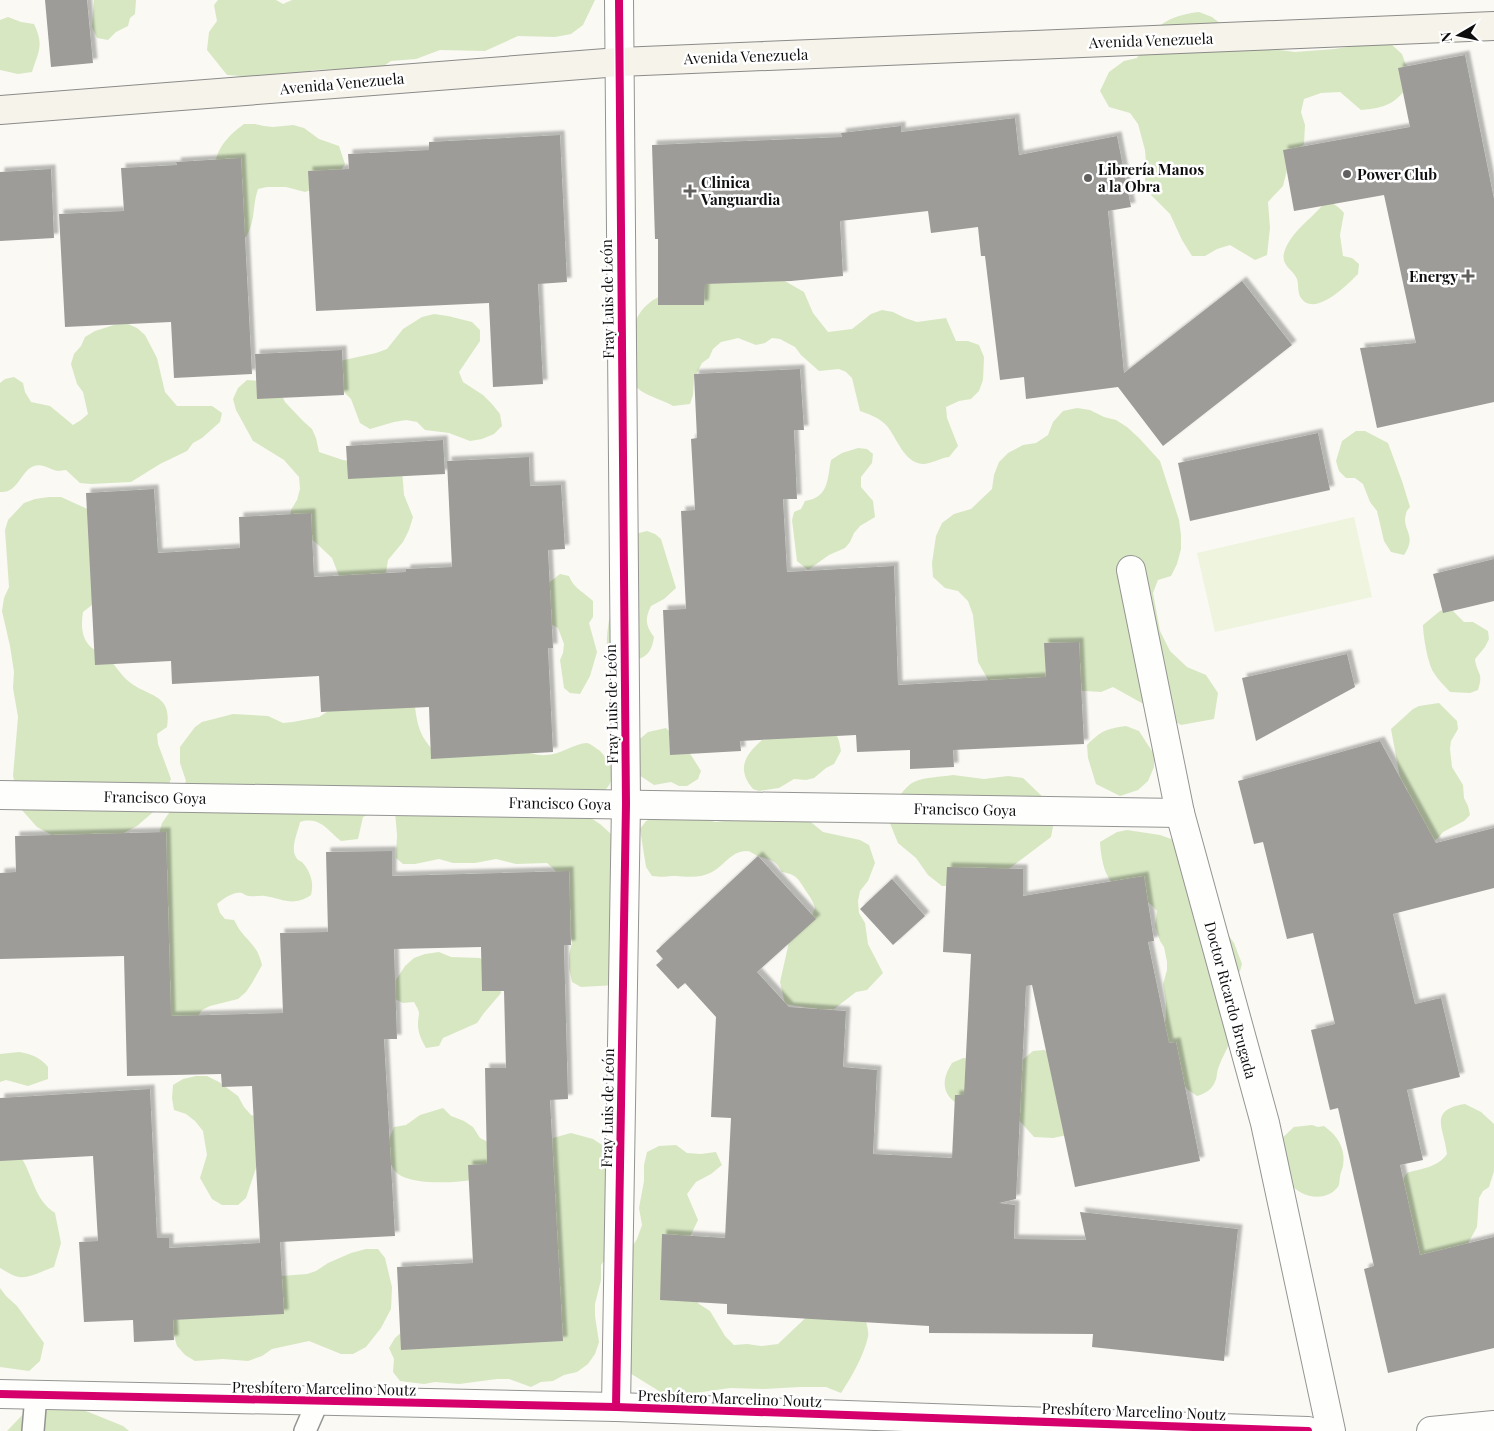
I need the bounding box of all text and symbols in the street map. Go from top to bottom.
north arrow [1434,10,1484,60]
street label: Avenida Venezuela [1087,28,1214,52]
text: N [1435,31,1456,44]
street label: Avenida Venezuela [682,44,809,68]
street label: Avenida Venezuela [278,68,406,98]
place label: Librería Manos a la Obra [1098,159,1204,196]
place label: Power Club [1357,164,1437,184]
marker: Power Club [1341,168,1353,180]
place label: Clinica Vanguardia [700,172,780,209]
marker: Librería Manos a la Obra [1082,172,1094,184]
marker: Clinica Vanguardia [683,184,697,198]
street label: Fray Luis de León [596,239,618,359]
place label: Energy [1409,266,1458,286]
marker: Energy [1462,270,1474,282]
street label: Fray Luis de León [600,644,622,764]
street label: Francisco Goya [103,786,207,808]
street label: Francisco Goya [508,792,612,814]
street label: Francisco Goya [913,798,1017,820]
street label: Doctor Ricardo Brugada [1200,919,1262,1081]
street label: Fray Luis de León [596,1048,618,1168]
street label: Presbítero Marcelino Noutz [232,1376,416,1400]
street label: Presbítero Marcelino Noutz [637,1385,823,1411]
street label: Presbítero Marcelino Noutz [1041,1398,1227,1424]

